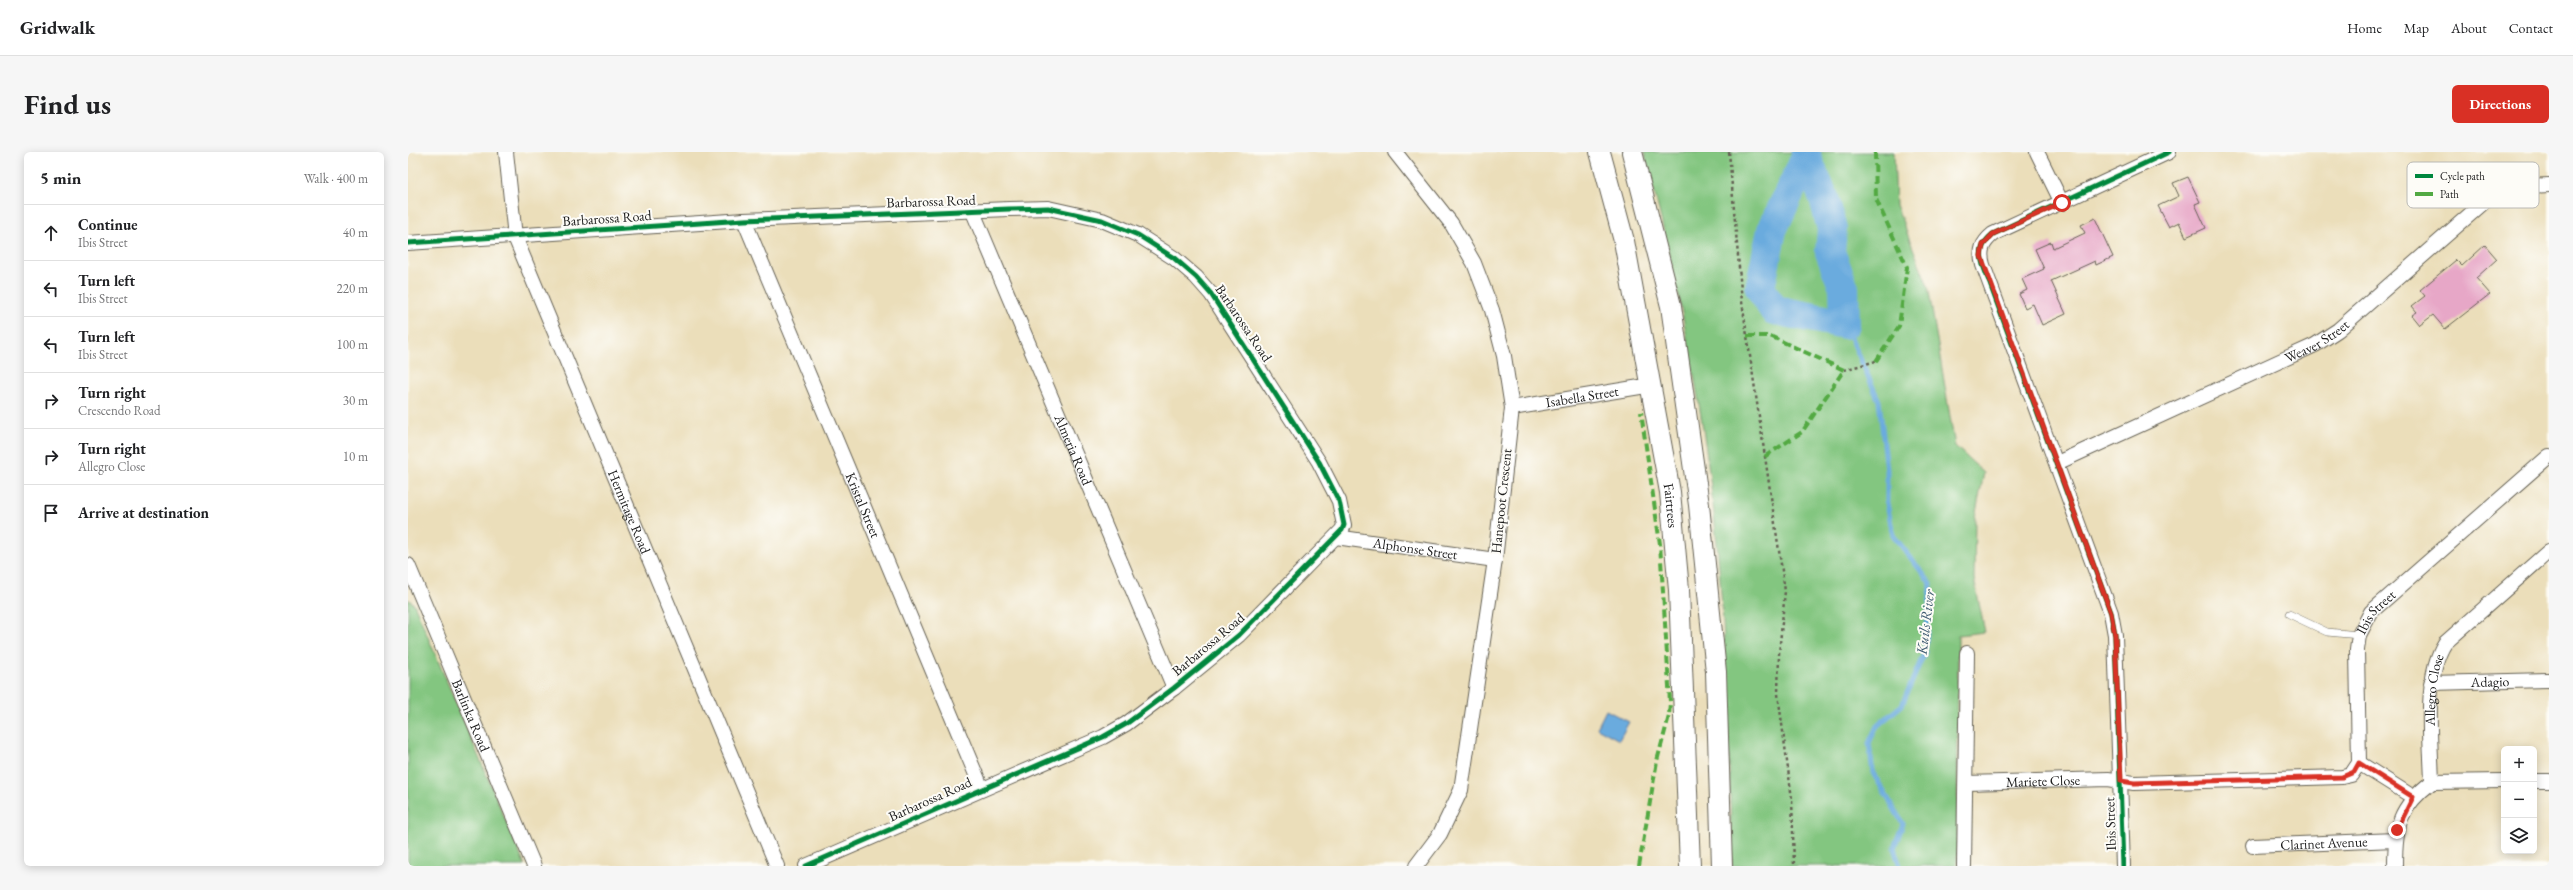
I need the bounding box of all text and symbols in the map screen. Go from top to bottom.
text: Gridwalk [20,15,95,40]
text: Home [2347,19,2382,37]
text: Map [2404,19,2429,37]
text: About [2451,19,2487,37]
text: Contact [2509,19,2553,37]
button: Directions [2452,85,2549,123]
text: Find us [24,86,111,122]
legend [2407,162,2539,208]
text: 5 min [40,167,81,189]
text: Cycle path [2440,169,2485,183]
text: Walk · 400 m [304,170,368,187]
text: Path [2440,187,2459,201]
street label: Barbarossa Road [886,190,977,212]
route start [2053,194,2071,212]
street label: Barbarossa Road [562,206,653,230]
text: Continue [78,215,138,234]
icon: ahead [40,222,62,244]
text: 40 m [343,224,368,241]
text: Ibis Street [78,234,128,251]
text: Turn left [78,271,135,290]
icon: left [40,278,62,300]
text: 220 m [337,280,368,297]
street label: Barbarossa Road [1212,281,1277,366]
text: Ibis Street [78,290,128,307]
street label: Weaver Street [2282,315,2353,367]
text: Turn left [78,327,135,346]
icon: left [40,334,62,356]
text: 100 m [337,336,368,353]
text: Ibis Street [78,346,128,363]
street label: Isabella Street [1544,382,1620,411]
text: Turn right [78,383,146,402]
icon: right [40,390,62,412]
text: 30 m [343,392,368,409]
text: Crescendo Road [78,402,161,419]
street label: Almeria Road [1050,411,1097,489]
text: Turn right [78,439,146,458]
icon: right [40,446,62,468]
street label: Hanepoot Crescent [1487,447,1516,554]
text: 10 m [343,448,368,465]
text: Allegro Close [78,458,145,475]
street label: Hermitage Road [604,467,655,557]
street label: Kristal Street [842,470,885,541]
street label: Fairtrees [1660,482,1682,529]
icon: arrive [40,502,62,524]
text: Arrive at destination [78,503,209,522]
street label: Alphonse Street [1371,533,1459,564]
street label: Ibis Street [2352,585,2400,637]
water label: Kuils River [1911,587,1939,657]
street label: Barbarossa Road [1168,608,1249,680]
street label: Allegro Close [2421,651,2448,727]
street label: Adagio [2469,672,2510,691]
street label: Barlinka Road [448,676,494,755]
map controls [2501,746,2537,854]
button: + [2501,746,2537,782]
street label: Mariete Close [2005,771,2081,791]
street label: Barbarossa Road [886,772,975,825]
button: − [2501,782,2537,818]
street label: Ibis Street [2100,796,2120,851]
button: layers [2501,818,2537,854]
route end [2388,821,2406,839]
street label: Clarinet Avenue [2280,832,2369,854]

